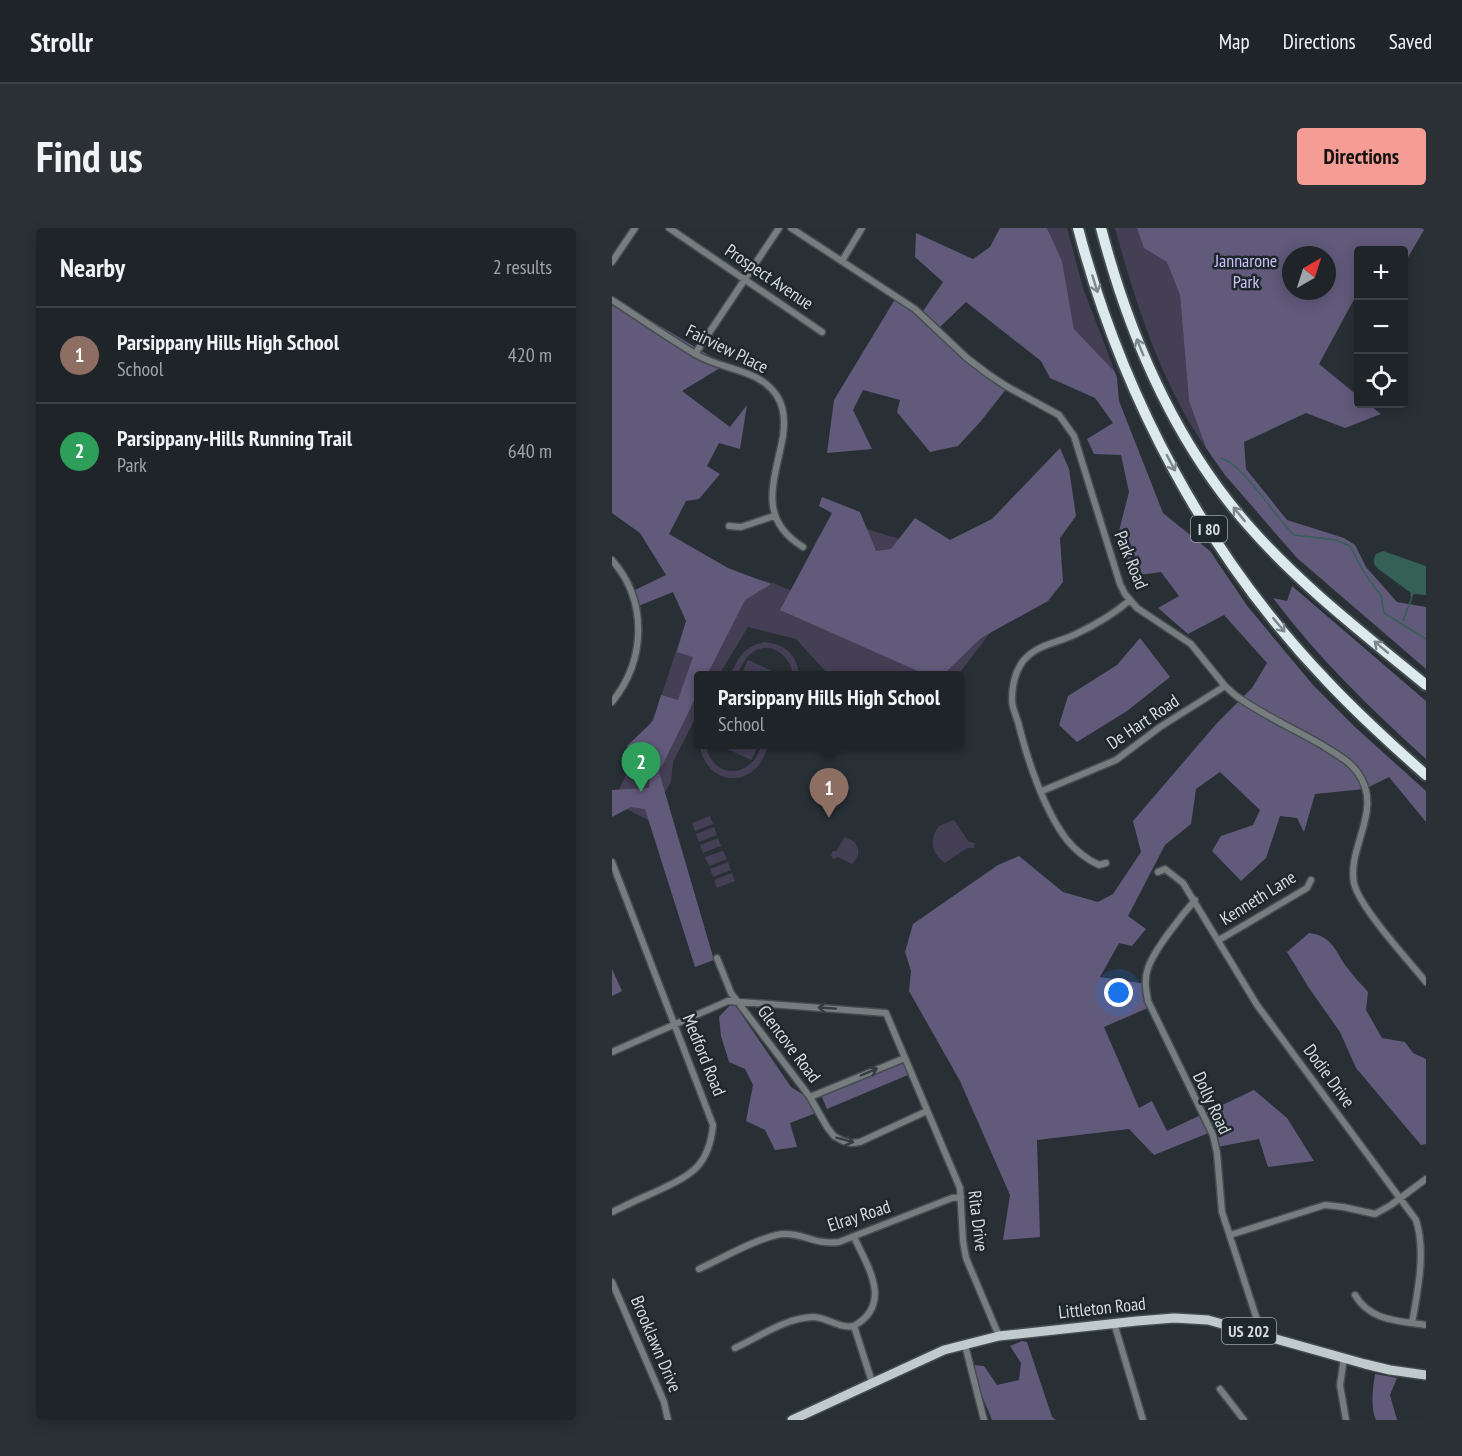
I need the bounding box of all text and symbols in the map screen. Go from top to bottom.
text: Strollr [30,23,93,60]
text: Map [1219,28,1250,55]
text: Directions [1283,28,1356,55]
text: Saved [1389,28,1432,55]
button: Directions [1297,128,1426,185]
text: Find us [36,129,143,184]
street label: Prospect Avenue [721,239,818,315]
north arrow [1282,246,1336,300]
map controls [1354,246,1408,408]
button: + [1354,246,1408,300]
park label: Jannarone Park [1214,249,1277,293]
text: Nearby [60,251,125,284]
text: 2 results [493,254,552,280]
one-way arrow [1090,274,1101,293]
button: − [1354,300,1408,354]
street label: Fairview Place [682,319,772,378]
text: Parsippany Hills High School [117,328,339,356]
one-way arrow [1134,338,1145,357]
text: 1 [75,342,84,368]
text: 420 m [508,342,552,368]
button: locate [1354,354,1408,408]
text: School [117,356,163,382]
text: Parsippany-Hills Running Trail [117,424,352,452]
text: 2 [75,438,84,464]
text: 640 m [508,438,552,464]
text: Park [117,452,147,478]
one-way arrow [1166,454,1177,472]
one-way arrow [1233,507,1246,523]
road number: I 80 [1191,516,1227,542]
street label: Park Road [1109,527,1154,592]
one-way arrow [1272,617,1285,633]
one-way arrow [1373,641,1389,654]
popup [694,671,964,749]
text: Parsippany Hills High School [718,683,940,711]
street label: De Hart Road [1102,689,1183,754]
text: School [718,711,764,737]
pin: 2 [621,742,660,792]
pin: 1 [810,768,848,818]
street label: Kenneth Lane [1215,865,1300,930]
your location [1104,978,1133,1007]
street label: Glencove Road [753,1000,826,1087]
one-way arrow [818,1003,838,1014]
street label: Medford Road [678,1011,731,1099]
street label: Dodie Drive [1299,1039,1360,1112]
one-way arrow [860,1066,878,1077]
street label: Dolly Road [1188,1068,1237,1138]
one-way arrow [836,1135,855,1146]
street label: Rita Drive [963,1189,994,1253]
street label: Elray Road [824,1195,893,1236]
street label: Littleton Road [1057,1291,1147,1324]
street label: Brooklawn Drive [626,1292,687,1395]
road number: US 202 [1222,1318,1276,1344]

